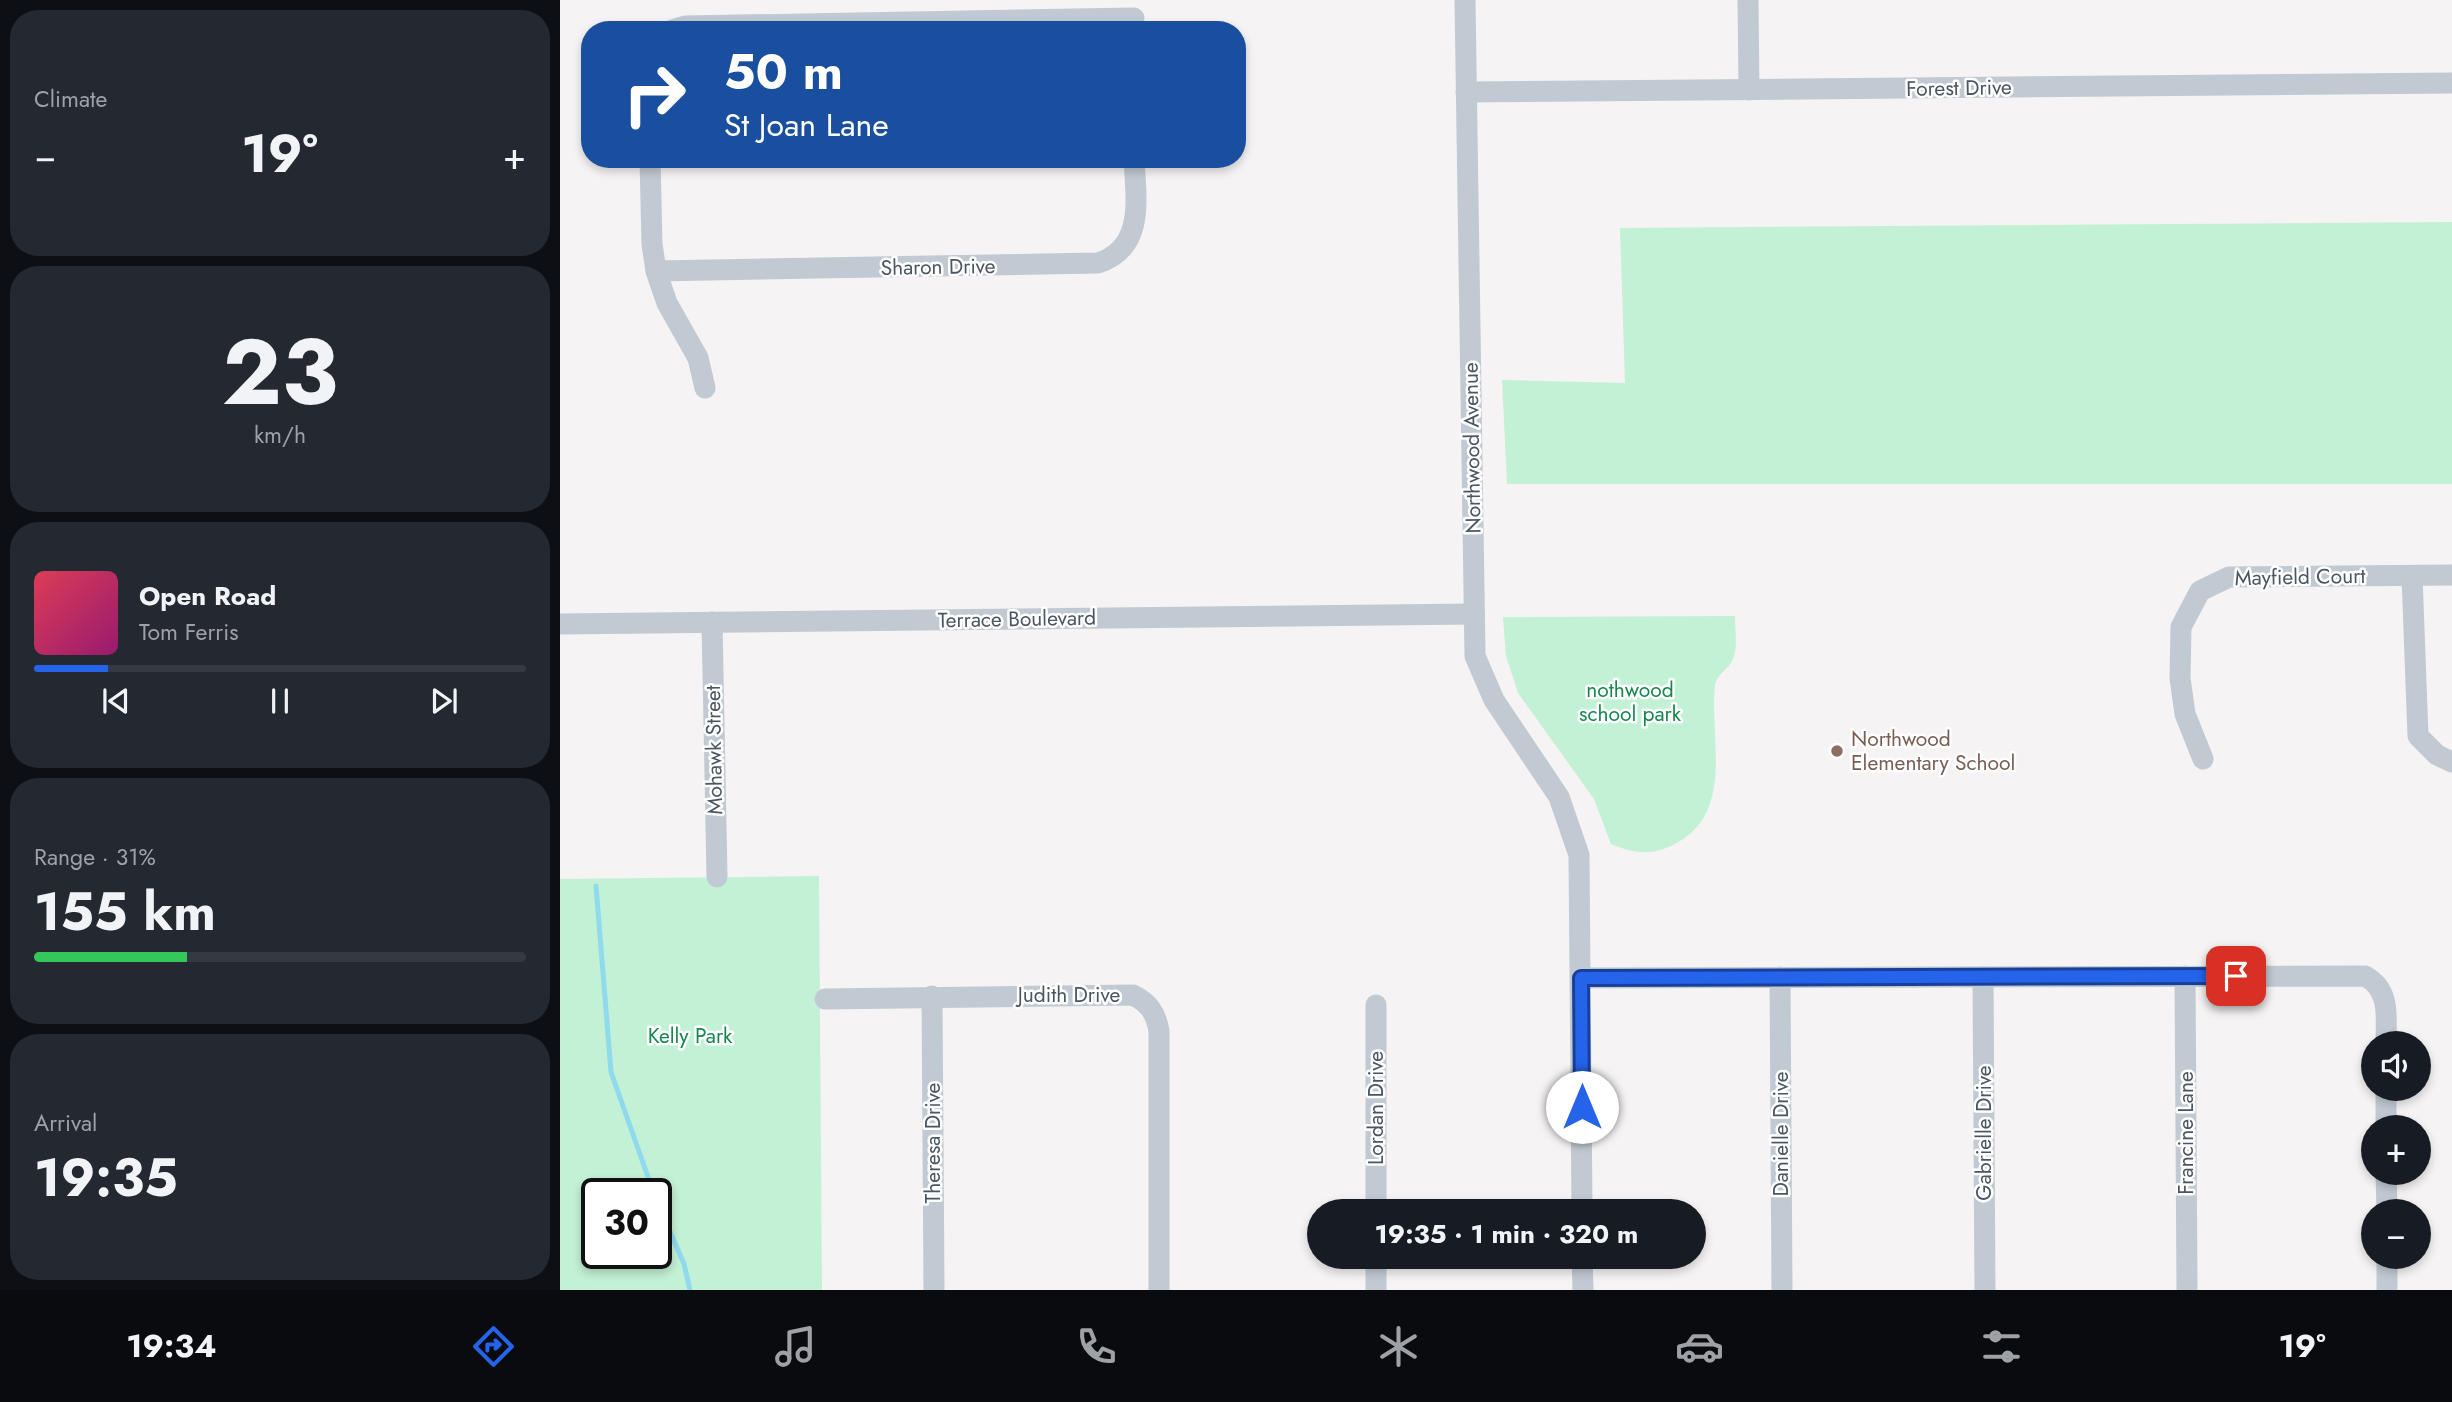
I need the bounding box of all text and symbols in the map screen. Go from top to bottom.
text: 50 m [724,37,843,107]
icon: right [609,49,700,140]
street label: Forest Drive [1906,72,2012,104]
text: Climate [34,82,107,116]
text: St Joan Lane [724,102,889,148]
text: 19° [241,116,318,192]
text: − [34,128,56,183]
text: + [503,128,526,183]
street label: Sharon Drive [880,251,996,283]
text: 23 [222,307,338,438]
street label: Northwood Avenue [1456,362,1488,534]
text: km/h [254,418,306,452]
street label: Mayfield Court [2234,561,2366,593]
text: Open Road [139,577,276,615]
street label: Terrace Boulevard [938,603,1096,635]
text: Tom Ferris [139,615,238,649]
park label: nothwood school park [1579,675,1682,729]
icon: previous [97,682,135,720]
icon: pause [261,682,299,720]
icon: next [425,682,463,720]
street label: Mohawk Street [698,685,730,815]
place label: Northwood Elementary School [1851,724,2015,778]
marker: Northwood Elementary School [1829,743,1845,759]
text: Range · 31% [34,840,156,874]
text: 155 km [34,874,216,950]
pin [2206,946,2266,1006]
icon: arrive [2217,957,2255,995]
street label: Judith Drive [1015,980,1120,1010]
park label: Kelly Park [648,1021,733,1051]
map controls [2361,1031,2431,1269]
button: sound [2361,1031,2431,1101]
street label: Lordan Drive [1361,1051,1391,1165]
street label: Gabrielle Drive [1969,1065,1999,1201]
position arrow [1545,1070,1619,1144]
street label: Danielle Drive [1766,1071,1796,1197]
street label: Francine Lane [2171,1071,2201,1195]
street label: Theresa Drive [918,1082,948,1203]
text: Arrival [34,1106,97,1140]
button: + [2361,1115,2431,1185]
text: 19:35 [34,1140,178,1216]
speed limit sign: 30 [581,1178,672,1269]
button: − [2361,1199,2431,1269]
text: 19:35 · 1 min · 320 m [1375,1215,1638,1253]
icon: directions [469,1322,518,1371]
icon: music [771,1322,820,1371]
icon: phone [1072,1322,1121,1371]
icon: climate [1374,1322,1423,1371]
icon: car [1675,1322,1724,1371]
icon: filters [1977,1322,2026,1371]
text: 19:34 [126,1323,217,1369]
text: 19° [2278,1323,2326,1369]

